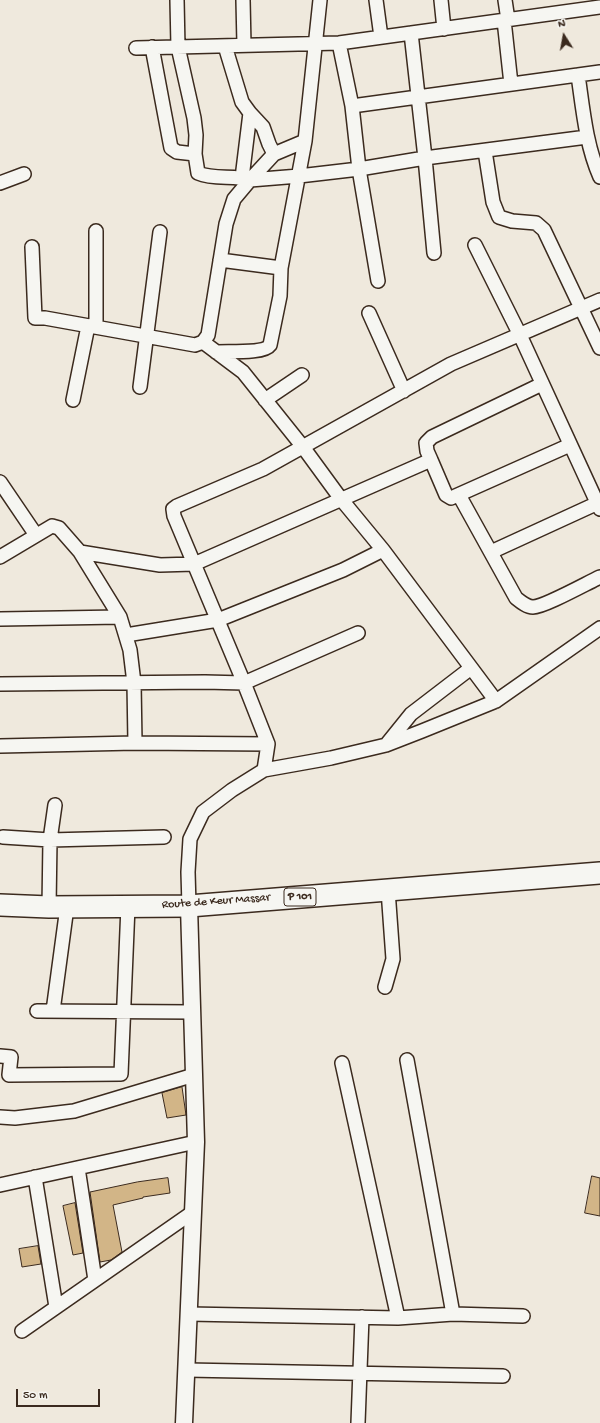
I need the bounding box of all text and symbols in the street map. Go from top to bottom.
north arrow [544,16,584,56]
text: N [557,18,566,31]
road number: P 101 [284,888,316,906]
street label: Route de Keur Massar [161,891,271,913]
scale bar [18,1381,102,1407]
text: 50 m [23,1389,48,1403]

